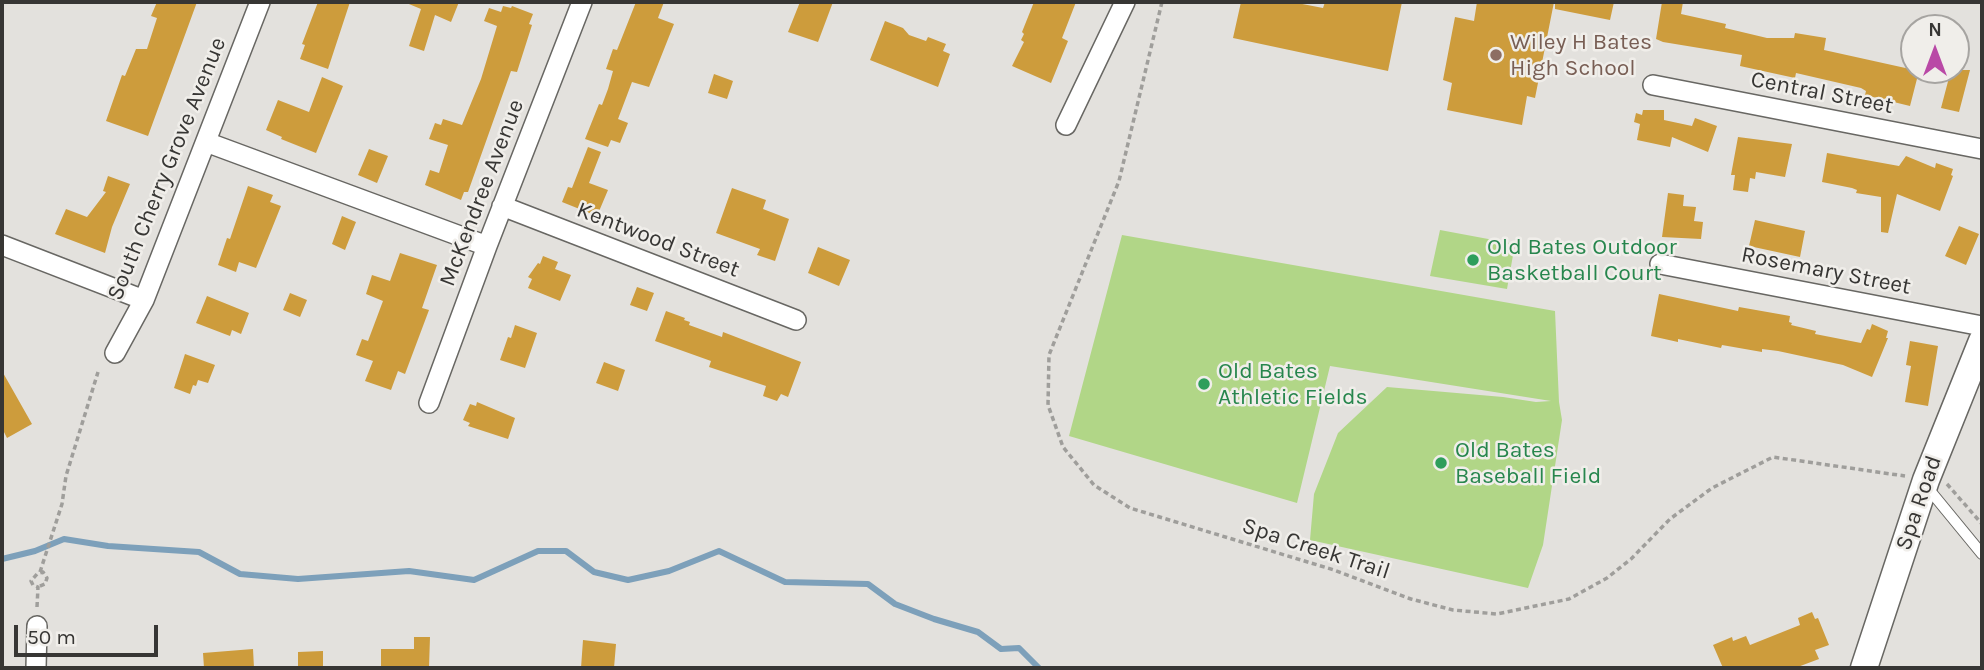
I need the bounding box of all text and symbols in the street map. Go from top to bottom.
north arrow [1900,14,1970,84]
text: N [1928,19,1942,41]
place label: Wiley H Bates High School [1510,28,1652,82]
street label: South Cherry Grove Avenue [102,33,232,305]
marker: Wiley H Bates High School [1488,47,1504,63]
street label: Central Street [1748,66,1896,120]
street label: McKendree Avenue [434,96,530,290]
street label: Kentwood Street [573,196,743,284]
place label: Old Bates Outdoor Basketball Court [1487,233,1677,287]
street label: Rosemary Street [1739,241,1913,301]
marker: Old Bates Outdoor Basketball Court [1465,252,1481,268]
place label: Old Bates Athletic Fields [1218,357,1368,411]
marker: Old Bates Athletic Fields [1196,376,1212,392]
place label: Old Bates Baseball Field [1455,436,1601,490]
street label: Spa Road [1890,452,1948,554]
marker: Old Bates Baseball Field [1433,455,1449,471]
street label: Spa Creek Trail [1238,512,1394,586]
scale bar [18,610,161,654]
text: 50 m [27,625,76,649]

